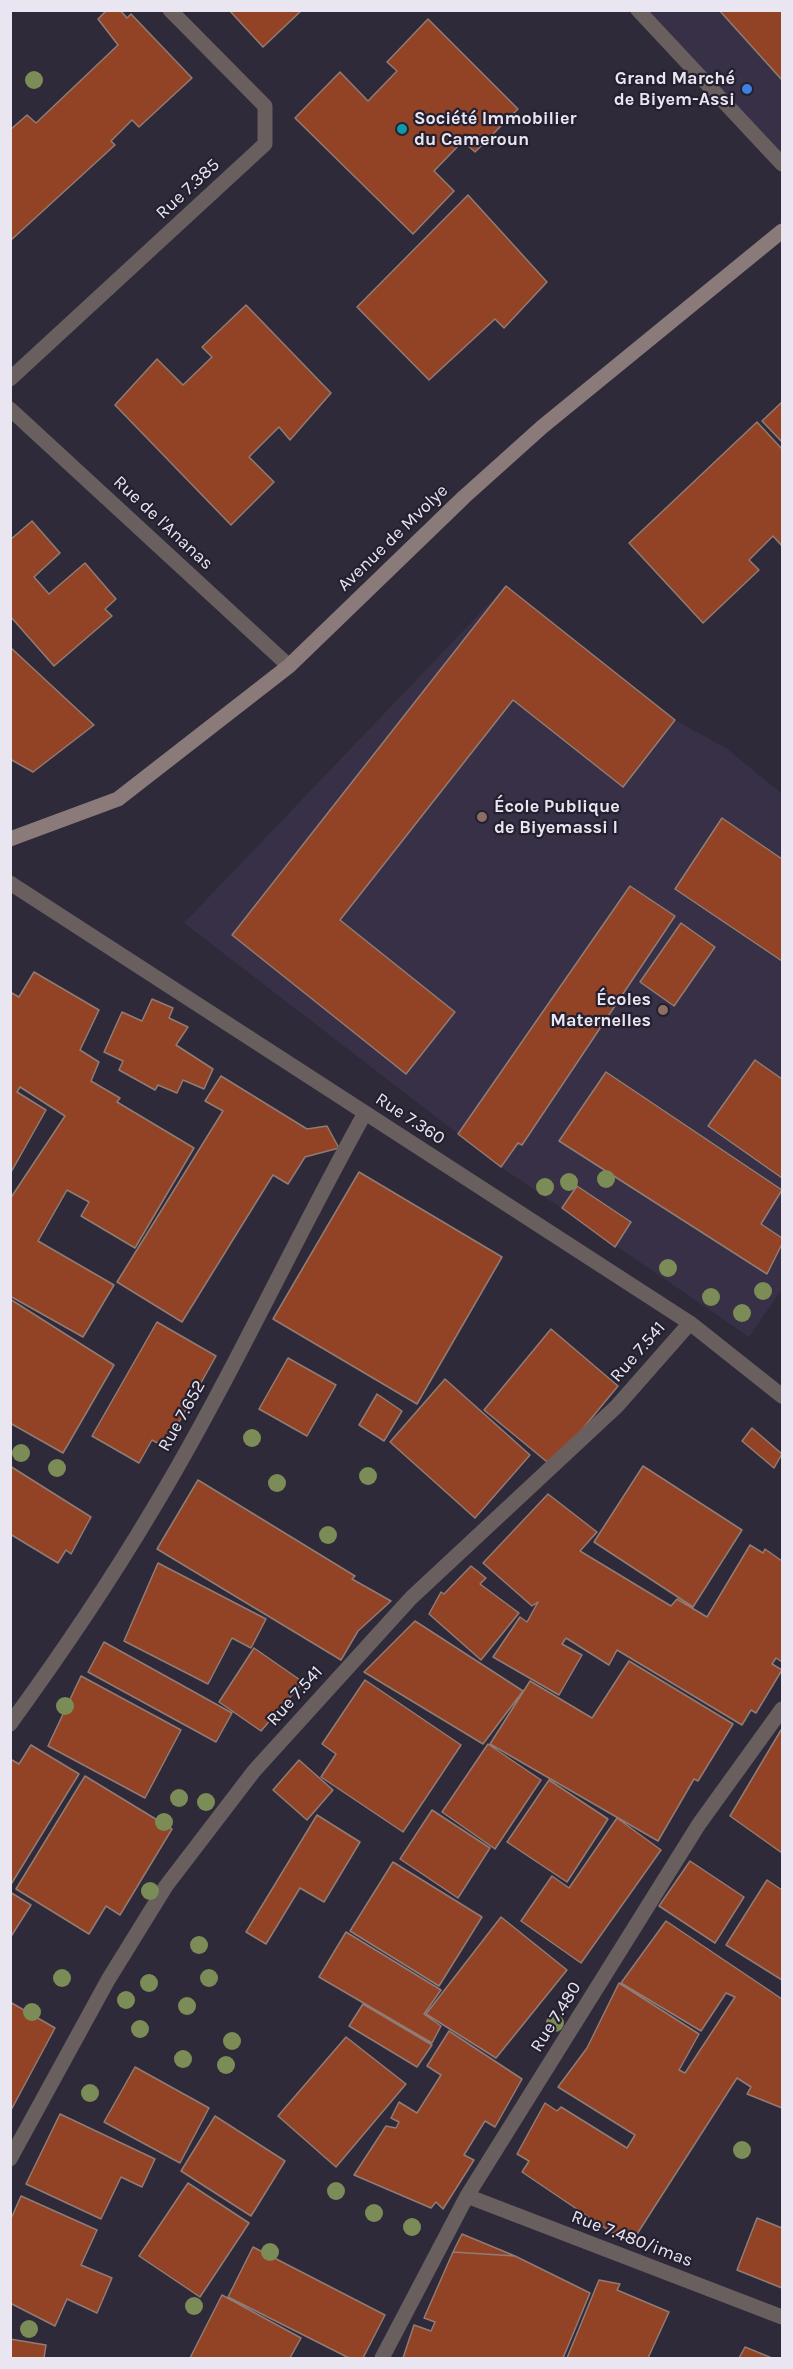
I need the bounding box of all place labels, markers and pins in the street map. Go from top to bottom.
place label: Grand Marché de Biyem-Assi [614,68,735,110]
marker: Grand Marché de Biyem-Assi [740,82,754,96]
place label: Société Immobilier du Cameroun [414,108,577,150]
marker: Société Immobilier du Cameroun [395,122,409,136]
place label: École Publique de Biyemassi I [494,796,620,838]
marker: École Publique de Biyemassi I [475,810,489,824]
place label: Écoles Maternelles [550,989,651,1032]
marker: Écoles Maternelles [656,1003,670,1017]

